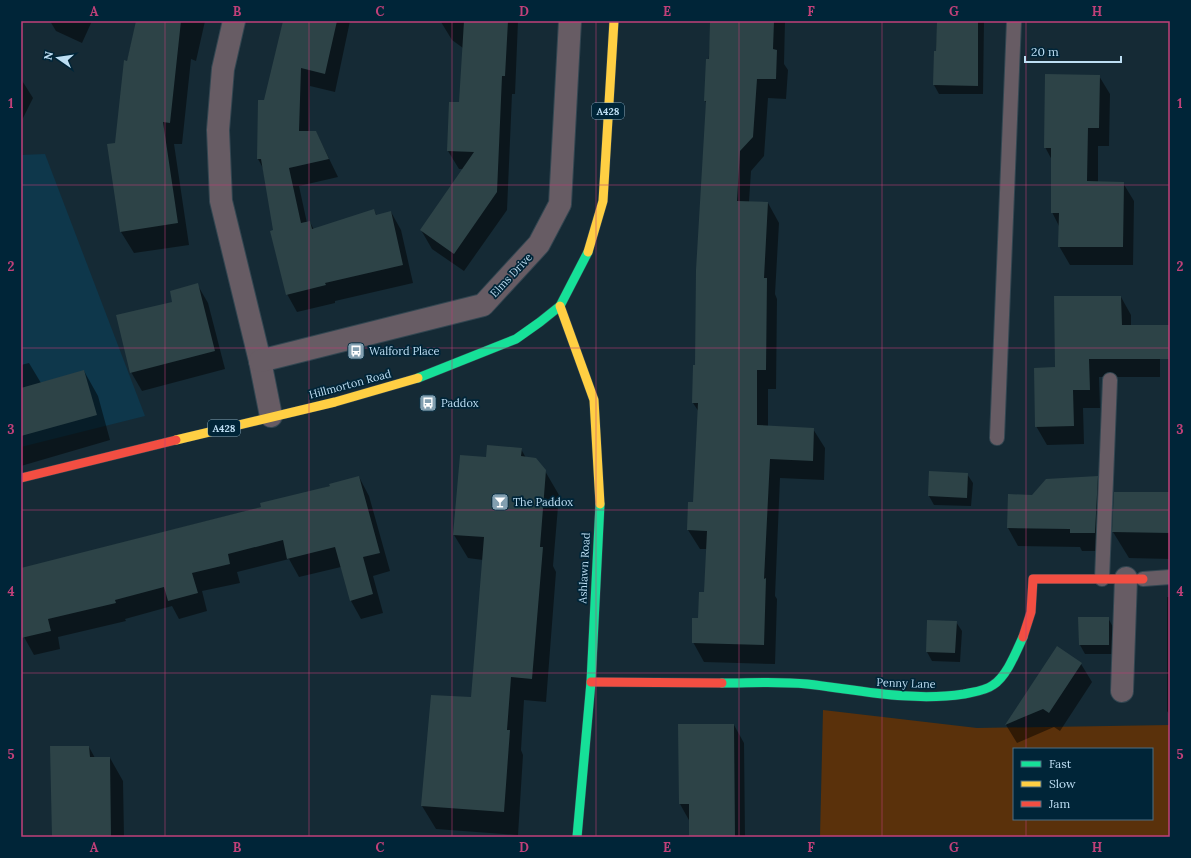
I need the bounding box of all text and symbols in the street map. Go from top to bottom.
text: A [90,3,99,20]
text: B [233,3,242,20]
text: C [376,3,385,20]
text: D [519,3,529,20]
text: E [663,3,671,20]
text: F [807,3,815,20]
text: G [949,3,959,20]
text: H [1092,3,1102,20]
north arrow [38,38,78,78]
scale bar [1025,38,1121,64]
text: 20 m [1031,44,1059,59]
text: N [40,50,56,61]
text: 1 [8,95,14,112]
text: 1 [1177,95,1183,112]
road number: A428 [592,103,624,119]
street label: Elms Drive [487,250,535,300]
text: 2 [8,258,15,275]
text: 2 [1177,258,1184,275]
bus stop icon: Walford Place [346,341,366,361]
place label: Walford Place [369,344,440,358]
street label: Hillmorton Road [307,366,393,402]
bus stop icon: Paddox [418,393,438,413]
place label: Paddox [441,396,479,410]
road number: A428 [208,420,240,436]
text: 3 [7,421,15,438]
text: 3 [1176,421,1184,438]
bar icon: The Paddox [490,492,510,512]
place label: The Paddox [513,495,573,509]
street label: Ashlawn Road [575,532,593,605]
text: 4 [7,583,15,600]
text: 4 [1176,583,1184,600]
street label: Penny Lane [876,675,936,691]
text: 5 [7,746,15,763]
text: 5 [1176,746,1184,763]
legend [1013,748,1153,820]
text: Fast [1049,756,1072,771]
text: Slow [1049,776,1076,791]
text: Jam [1048,796,1070,811]
text: A [90,839,99,856]
text: B [233,839,242,856]
text: C [376,839,385,856]
text: D [519,839,529,856]
text: E [663,839,671,856]
text: F [807,839,815,856]
text: G [949,839,959,856]
text: H [1092,839,1102,856]

